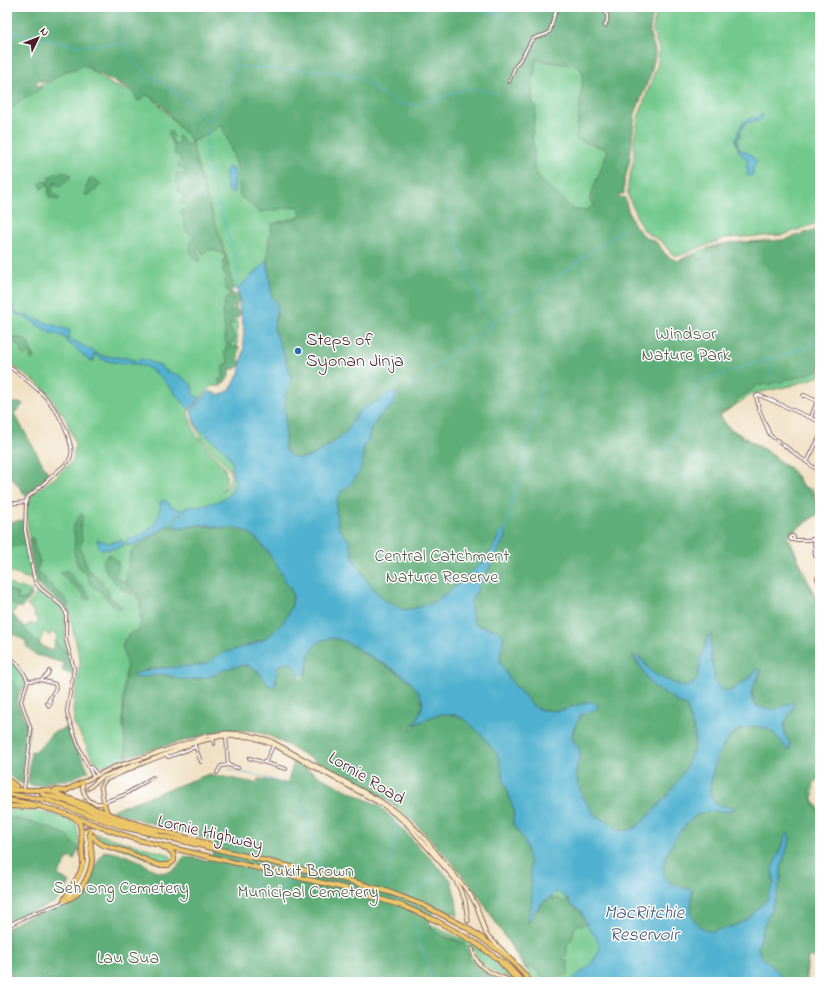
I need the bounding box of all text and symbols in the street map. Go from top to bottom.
north arrow [18,18,58,58]
text: N [36,24,53,40]
park label: Windsor Nature Park [642,322,731,369]
place label: Steps of Syonan Jinja [306,328,404,375]
marker: Steps of Syonan Jinja [293,346,303,356]
park label: Central Catchment Nature Reserve [375,544,509,591]
street label: Lornie Road [323,746,409,812]
street label: Lornie Highway [155,809,265,860]
park label: Bukit Brown Municipal Cemetery [237,859,379,906]
park label: Seh Ong Cemetery [53,876,189,903]
water label: MacRitchie Reservoir [604,900,685,949]
park label: Lau Sua [97,946,159,972]

